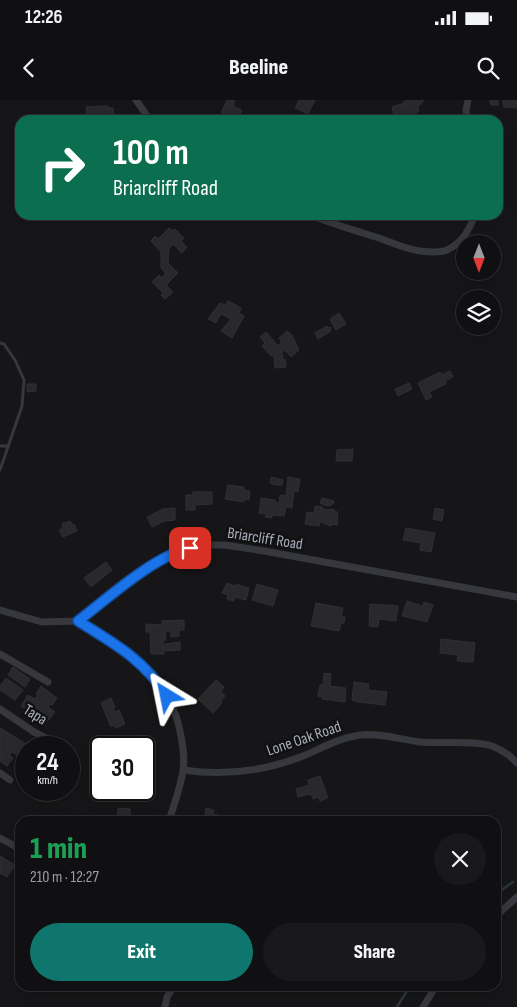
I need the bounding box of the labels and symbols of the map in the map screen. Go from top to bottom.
north arrow [456,235,501,280]
street label: Briarcliff Road [226,524,304,554]
pin [169,527,211,569]
position arrow [140,669,192,721]
street label: Tapa [20,701,50,729]
street label: Lone Oak Road [264,717,344,761]
speed limit sign: 30 [90,736,155,801]

